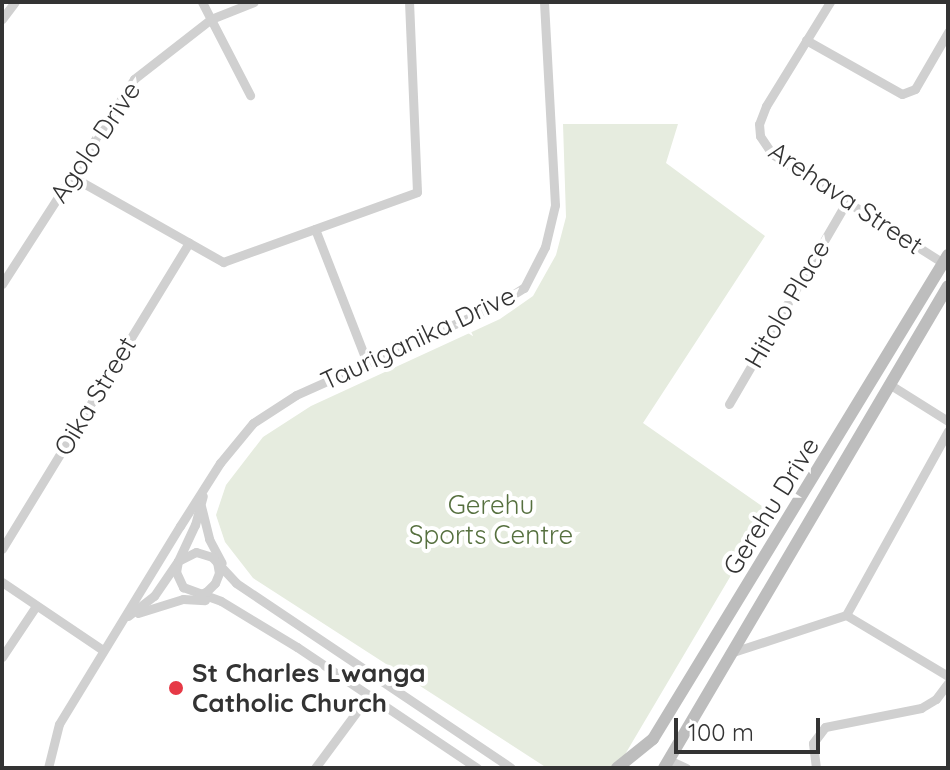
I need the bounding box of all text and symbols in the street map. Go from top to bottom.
street label: Agolo Drive [43,76,147,208]
street label: Arehava Street [763,135,929,261]
street label: Hitolo Place [738,234,836,374]
street label: Tauriganika Drive [316,279,520,397]
street label: Oika Street [47,331,143,461]
street label: Gerehu Drive [716,432,826,580]
park label: Gerehu Sports Centre [409,489,573,550]
place label: St Charles Lwanga Catholic Church [192,657,426,718]
marker: St Charles Lwanga Catholic Church [167,679,185,697]
scale bar [678,702,824,752]
text: 100 m [688,717,754,747]

